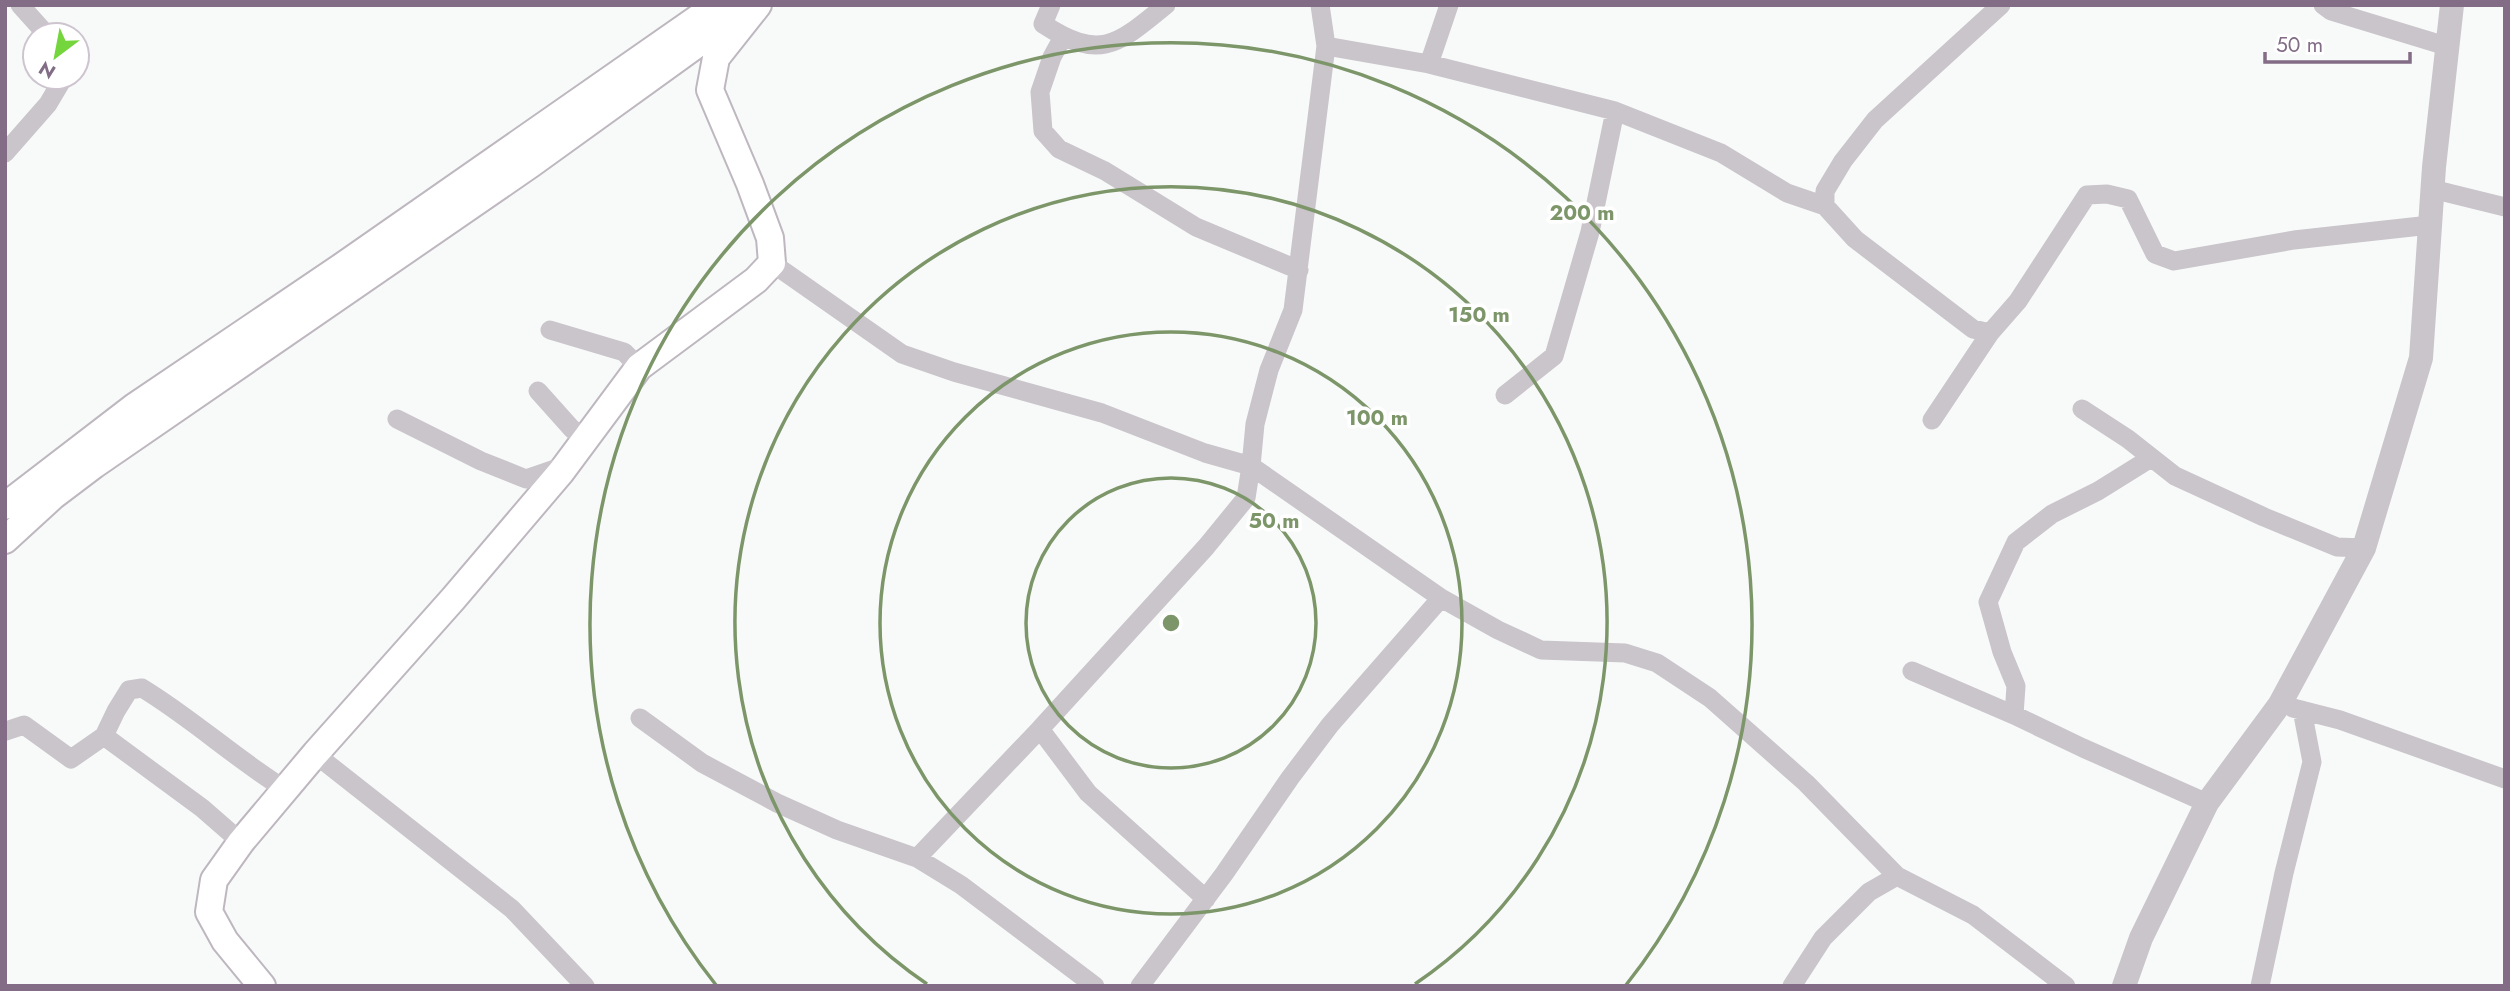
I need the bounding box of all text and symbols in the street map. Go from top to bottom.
north arrow [21,21,91,91]
scale bar [2265,21,2410,65]
text: 50 m [2276,30,2323,60]
text: N [34,55,61,85]
text: 200 m [1549,198,1615,228]
text: 150 m [1448,300,1510,330]
text: 100 m [1346,403,1408,433]
text: 50 m [1249,506,1299,536]
centre of rings [1159,611,1183,635]

